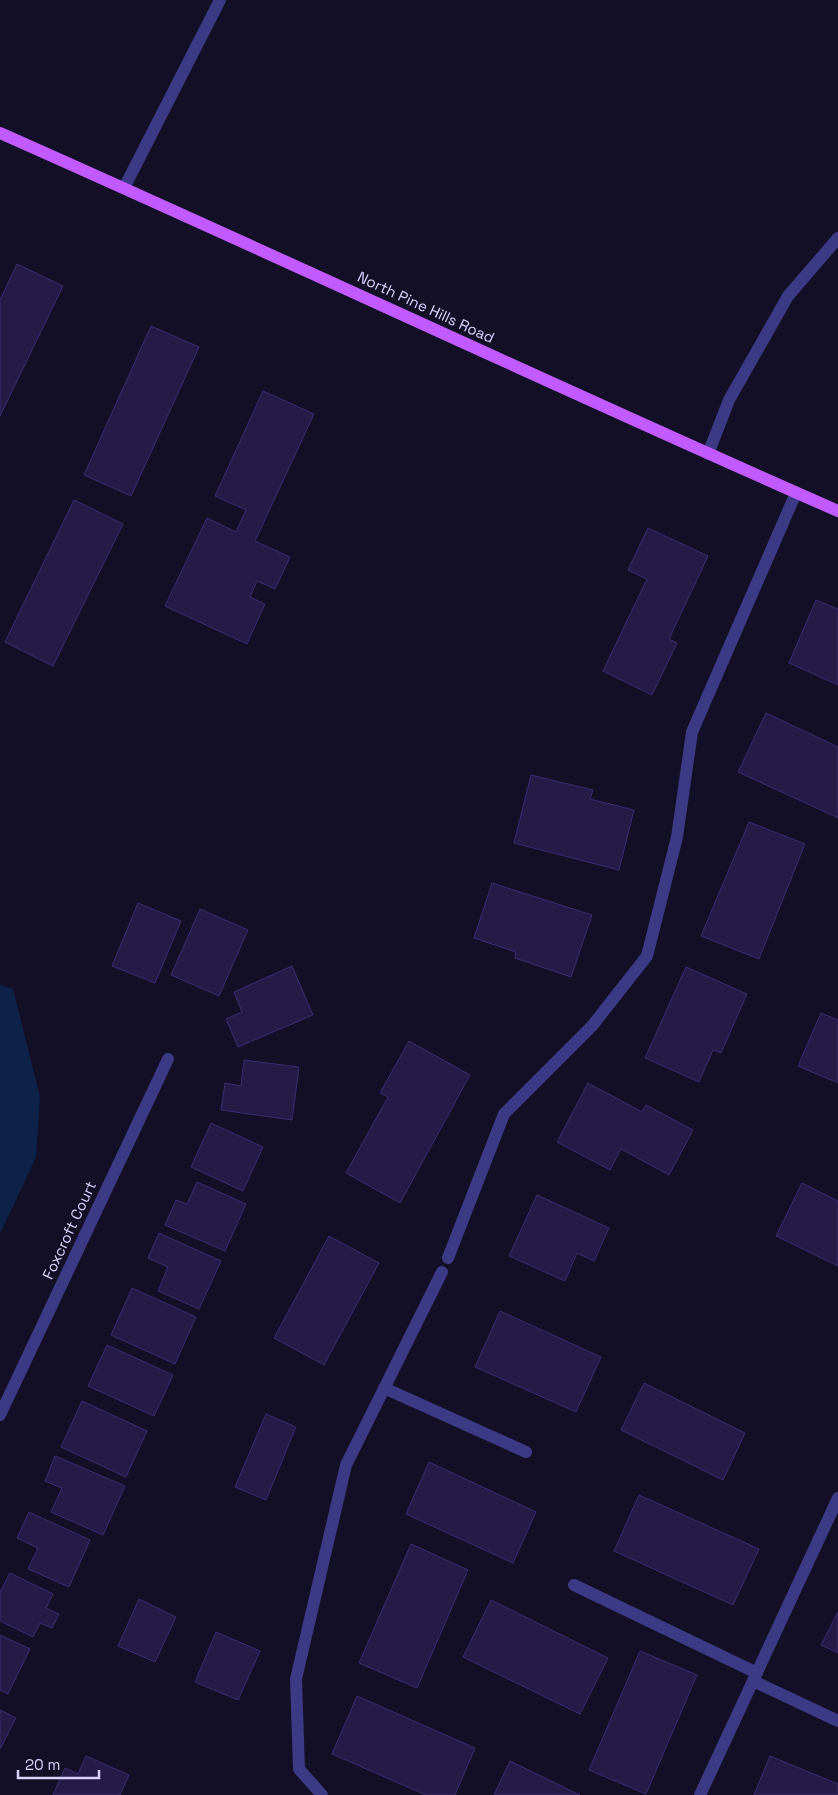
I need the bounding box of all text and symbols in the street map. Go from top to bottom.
street label: North Pine Hills Road [355,267,497,347]
street label: Foxcroft Court [38,1178,100,1282]
scale bar [18,1748,99,1780]
text: 20 m [25,1755,60,1774]

